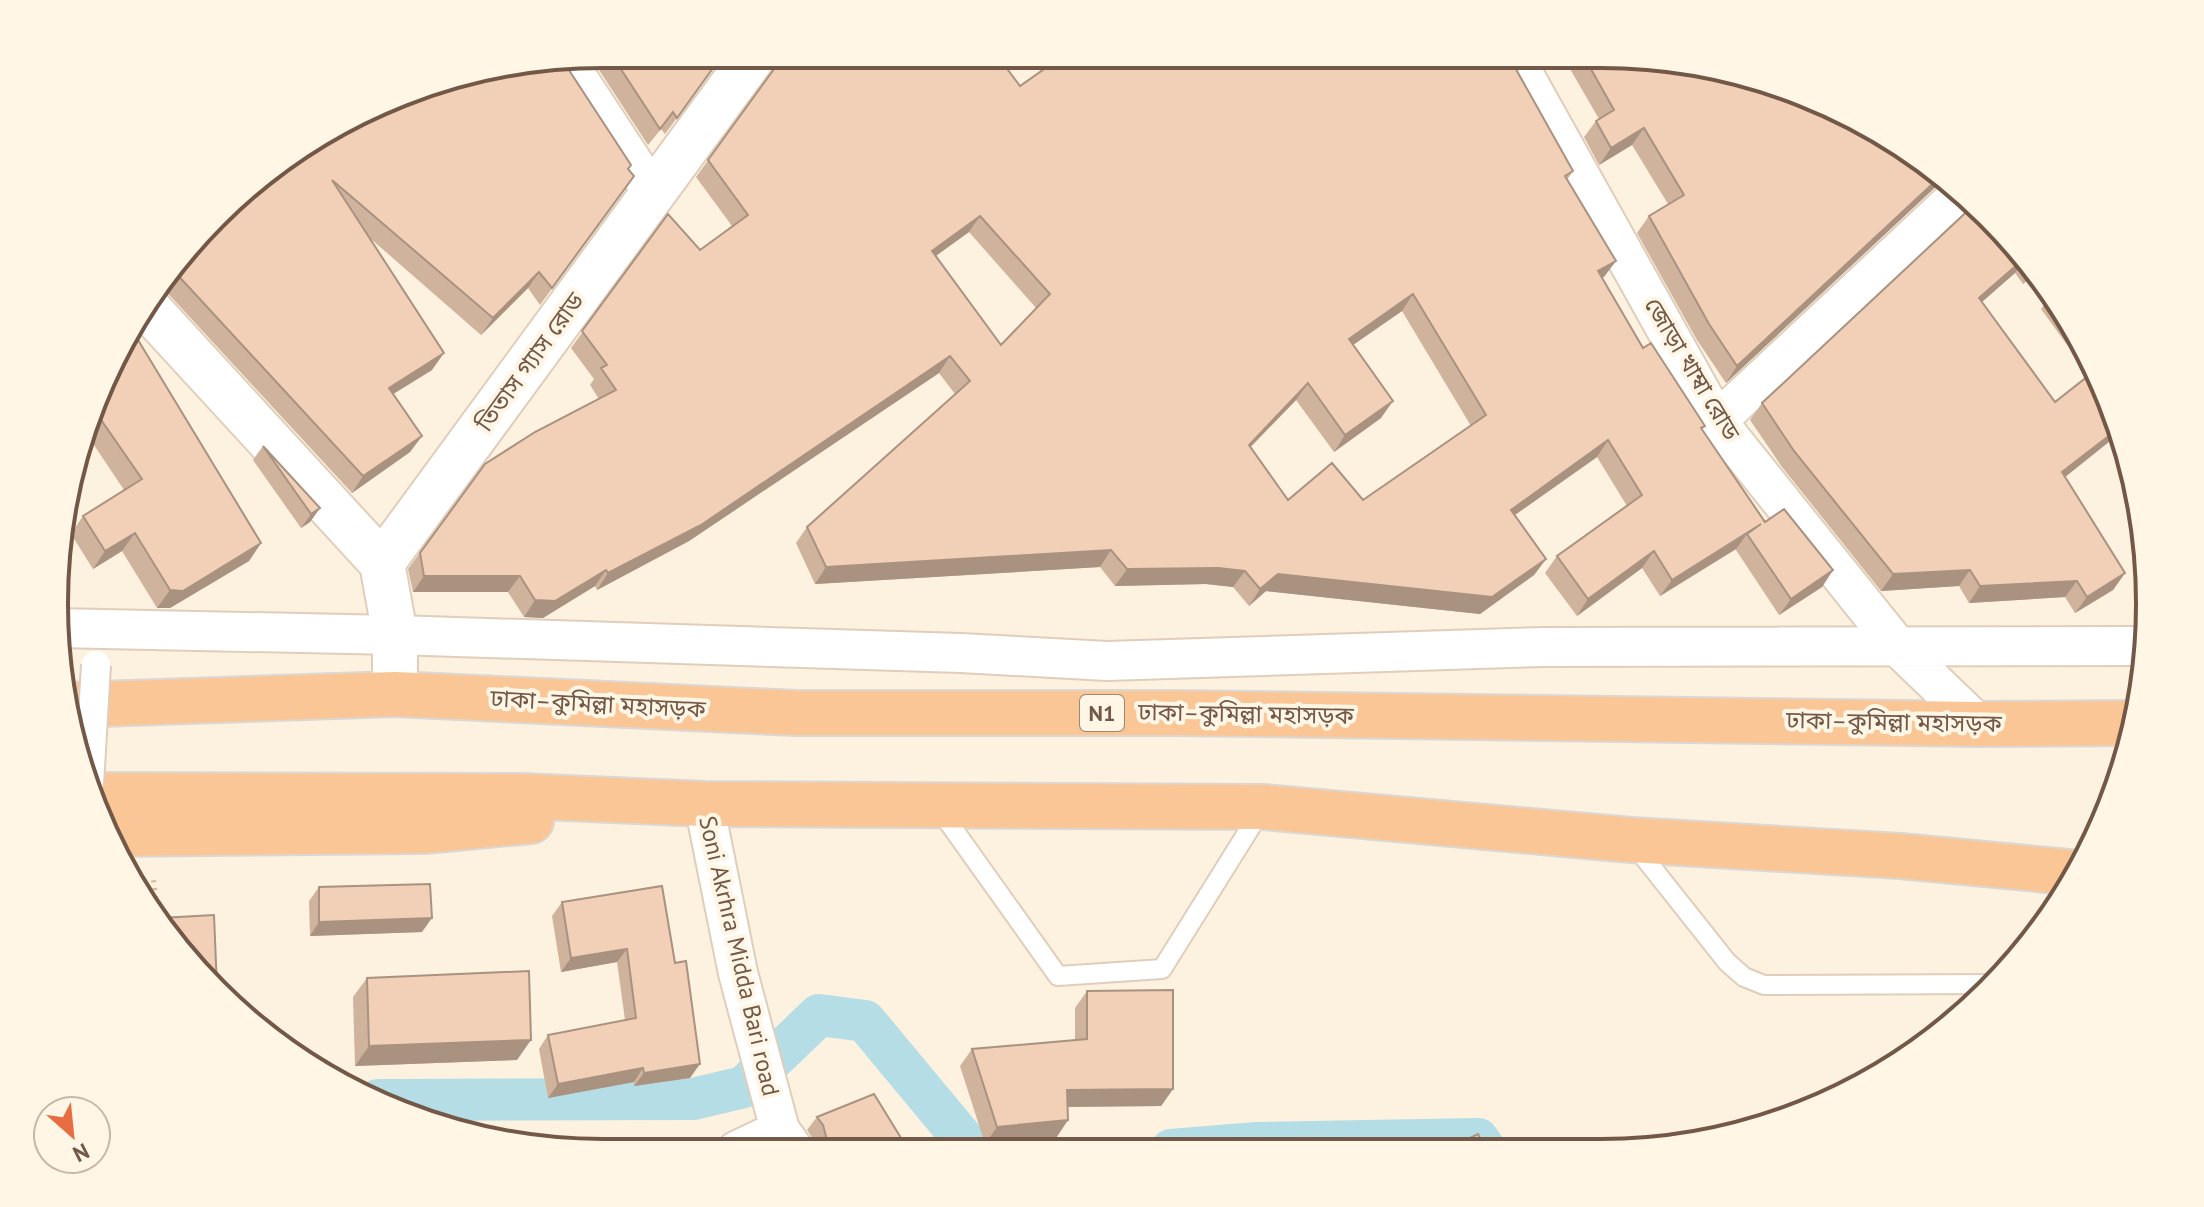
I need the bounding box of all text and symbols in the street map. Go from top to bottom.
street label: তিতাস গ্যাস রোড [468,285,591,438]
street label: জোড়া খাম্বা রোড [1638,292,1748,447]
street label: ঢাকা–কুমিল্লা মহাসড়ক [489,682,707,725]
road number: N1 [1080,695,1124,731]
street label: ঢাকা–কুমিল্লা মহাসড়ক [1137,696,1355,731]
street label: ঢাকা–কুমিল্লা মহাসড়ক [1785,704,2003,739]
street label: Soni Akrhra Midda Bari road [692,813,787,1099]
north arrow [32,1095,112,1175]
text: N [68,1137,94,1169]

